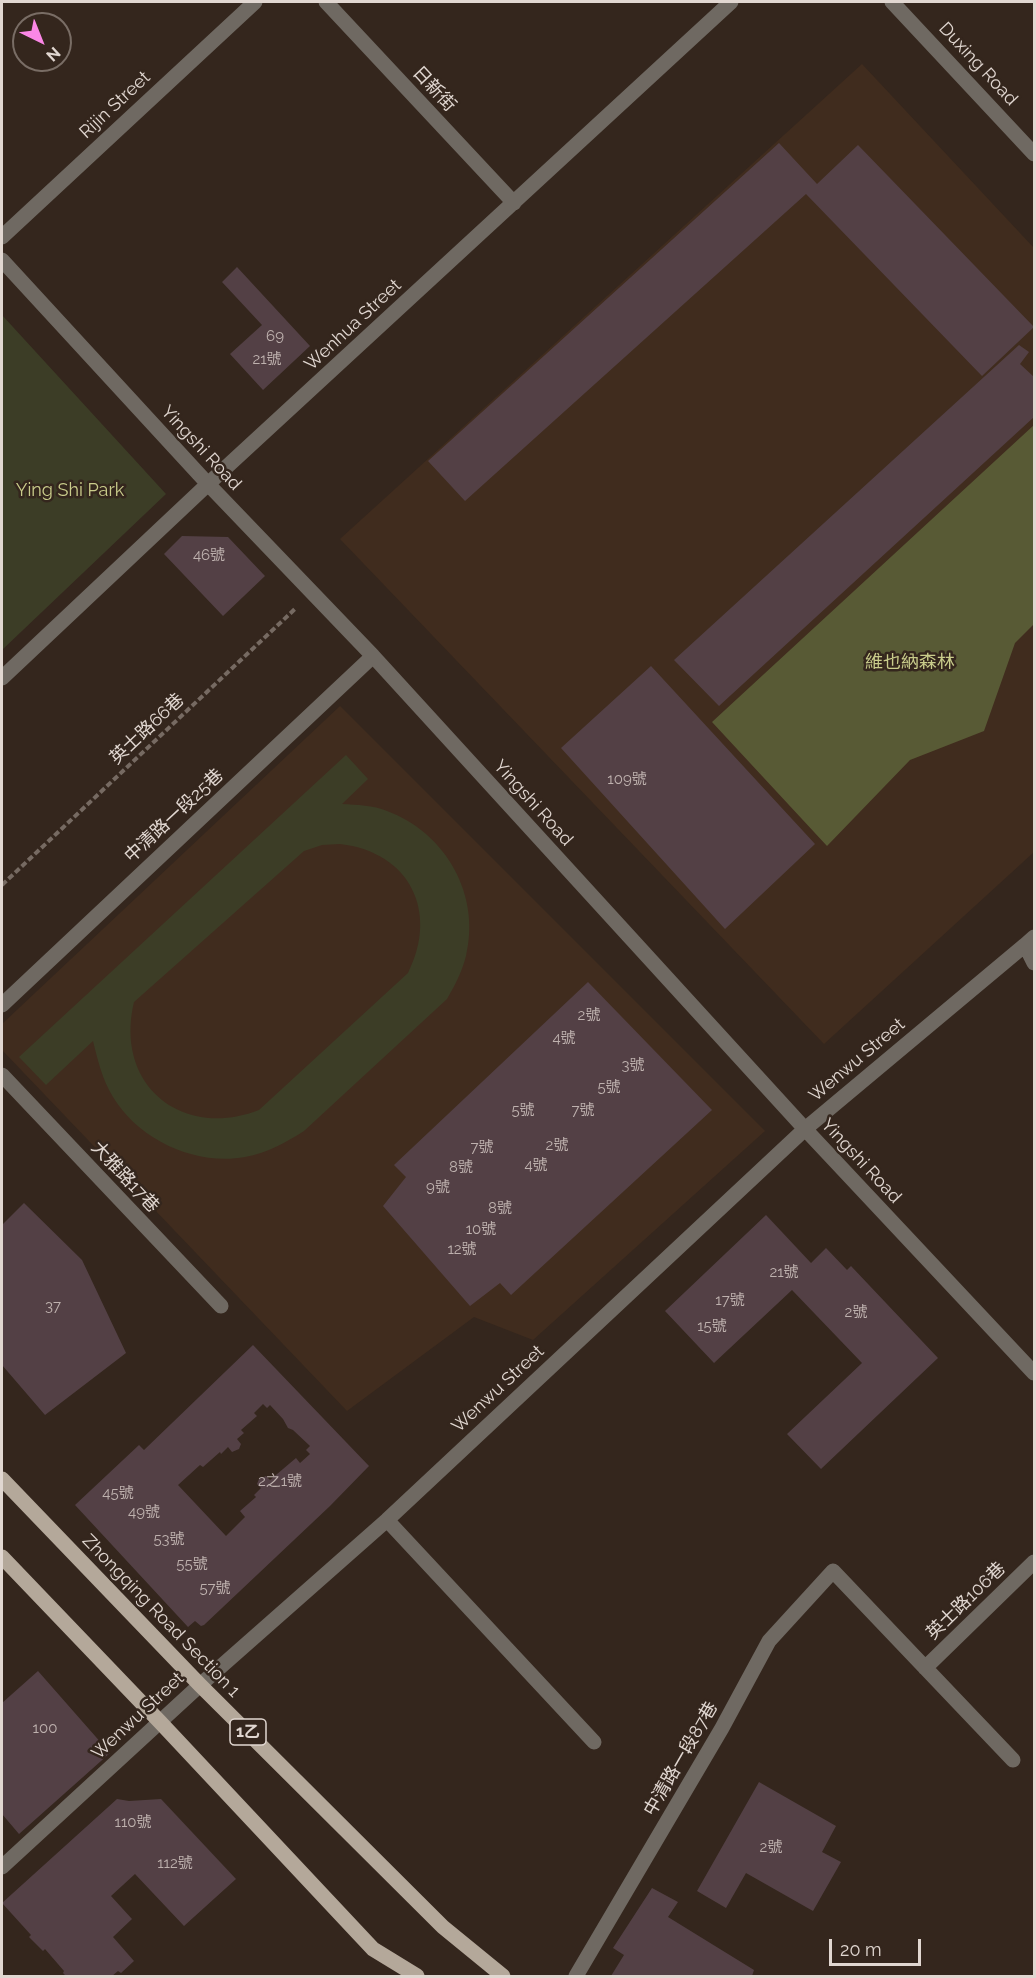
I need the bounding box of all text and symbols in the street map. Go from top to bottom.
north arrow [12,12,72,72]
street label: Duxing Road [934,18,1022,110]
text: N [42,43,64,65]
street label: 日新街 [408,62,460,116]
street label: Rijin Street [75,67,155,143]
street label: Wenhua Street [300,275,406,375]
house number: 69 [266,327,284,345]
house number: 21號 [252,350,282,368]
street label: Yingshi Road [156,401,246,495]
park label: Ying Shi Park [16,480,124,502]
house number: 46號 [193,546,225,564]
park label: 維也納森林 [865,652,955,674]
street label: 英士路66巷 [105,689,189,769]
street label: Yingshi Road [489,756,577,850]
street label: 中清路一段25巷 [120,765,228,867]
house number: 109號 [607,770,647,788]
house number: 2號 [578,1006,600,1024]
street label: Wenwu Street [805,1014,909,1106]
house number: 4號 [552,1029,576,1047]
house number: 3號 [621,1056,645,1074]
house number: 5號 [597,1078,621,1096]
house number: 5號 [511,1101,535,1119]
house number: 7號 [571,1101,595,1119]
street label: Yingshi Road [816,1114,906,1208]
house number: 2號 [546,1136,568,1154]
street label: 大雅路17巷 [87,1137,163,1217]
house number: 7號 [470,1138,494,1156]
house number: 4號 [524,1156,548,1174]
house number: 8號 [449,1158,473,1176]
house number: 9號 [426,1178,450,1196]
house number: 8號 [488,1199,512,1217]
house number: 10號 [466,1220,496,1238]
house number: 12號 [447,1240,477,1258]
house number: 21號 [769,1263,799,1281]
house number: 17號 [715,1291,745,1309]
house number: 37 [45,1297,61,1315]
house number: 2號 [845,1303,867,1321]
house number: 15號 [697,1317,727,1335]
street label: Wenwu Street [447,1341,549,1437]
house number: 2之1號 [258,1472,302,1490]
house number: 45號 [102,1484,134,1502]
house number: 49號 [128,1503,160,1521]
street label: Zhongqing Road Section 1 [78,1530,244,1702]
house number: 53號 [153,1530,185,1548]
house number: 55號 [176,1555,208,1573]
street label: 英士路106巷 [922,1558,1010,1644]
house number: 57號 [199,1579,231,1597]
street label: Wenwu Street [87,1668,189,1764]
street label: 中清路一段87巷 [640,1698,722,1820]
house number: 100 [33,1719,57,1737]
road number: 1乙 [230,1719,266,1745]
house number: 110號 [114,1813,152,1831]
house number: 2號 [760,1838,782,1856]
house number: 112號 [157,1854,193,1872]
scale bar [832,1927,924,1965]
text: 20 m [840,1939,882,1960]

